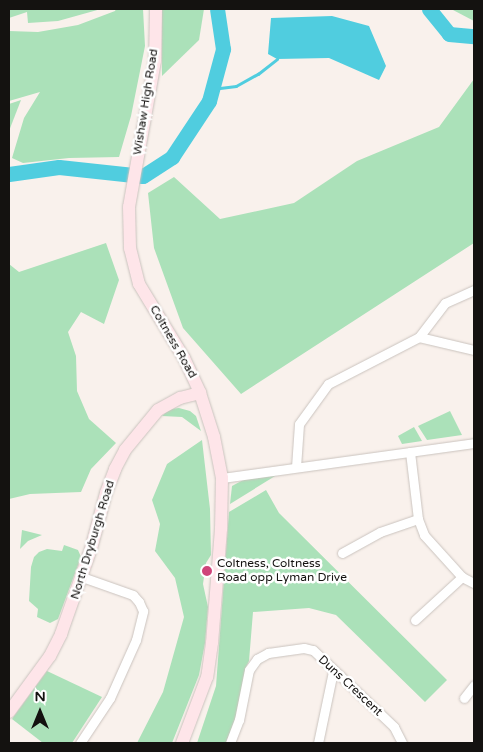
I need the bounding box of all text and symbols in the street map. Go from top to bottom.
street label: Wishaw High Road [130,48,162,156]
street label: Coltness Road [146,303,200,381]
street label: North Dryburgh Road [68,479,118,601]
place label: Coltness, Coltness Road opp Lyman Drive [217,557,347,585]
marker: Coltness, Coltness Road opp Lyman Drive [201,565,213,577]
street label: Duns Crescent [315,653,385,719]
north arrow [15,687,65,737]
text: N [34,688,46,705]

